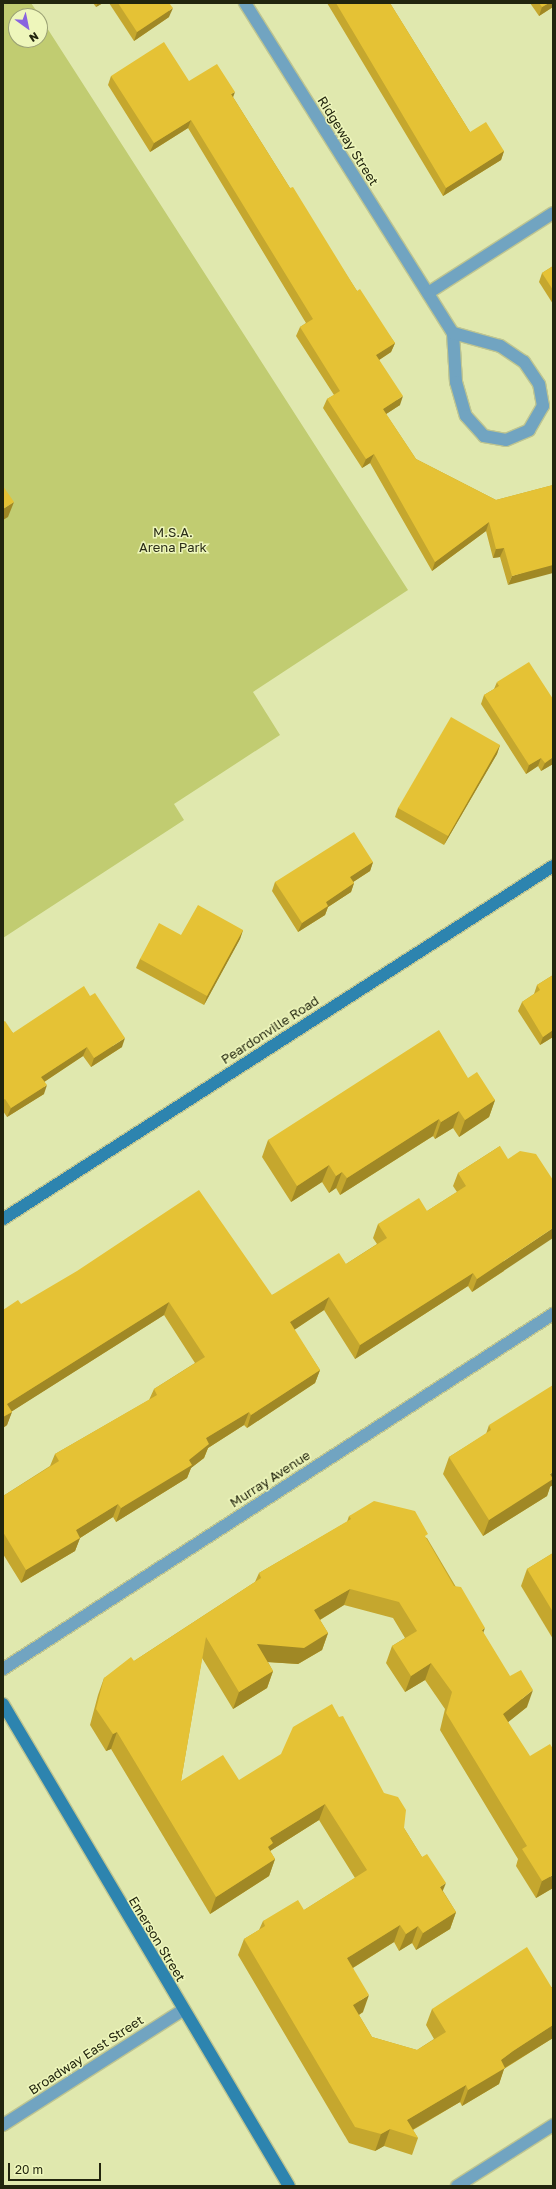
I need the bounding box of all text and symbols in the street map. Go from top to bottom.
north arrow [8,8,48,48]
text: N [27,30,41,45]
street label: Ridgeway Street [314,94,382,188]
park label: M.S.A. Arena Park [139,525,207,556]
street label: Peardonville Road [218,993,322,1067]
street label: Murray Avenue [227,1447,313,1511]
street label: Emerson Street [125,1894,189,1984]
street label: Broadway East Street [26,2012,146,2098]
scale bar [10,2155,103,2181]
text: 20 m [15,2162,43,2177]

